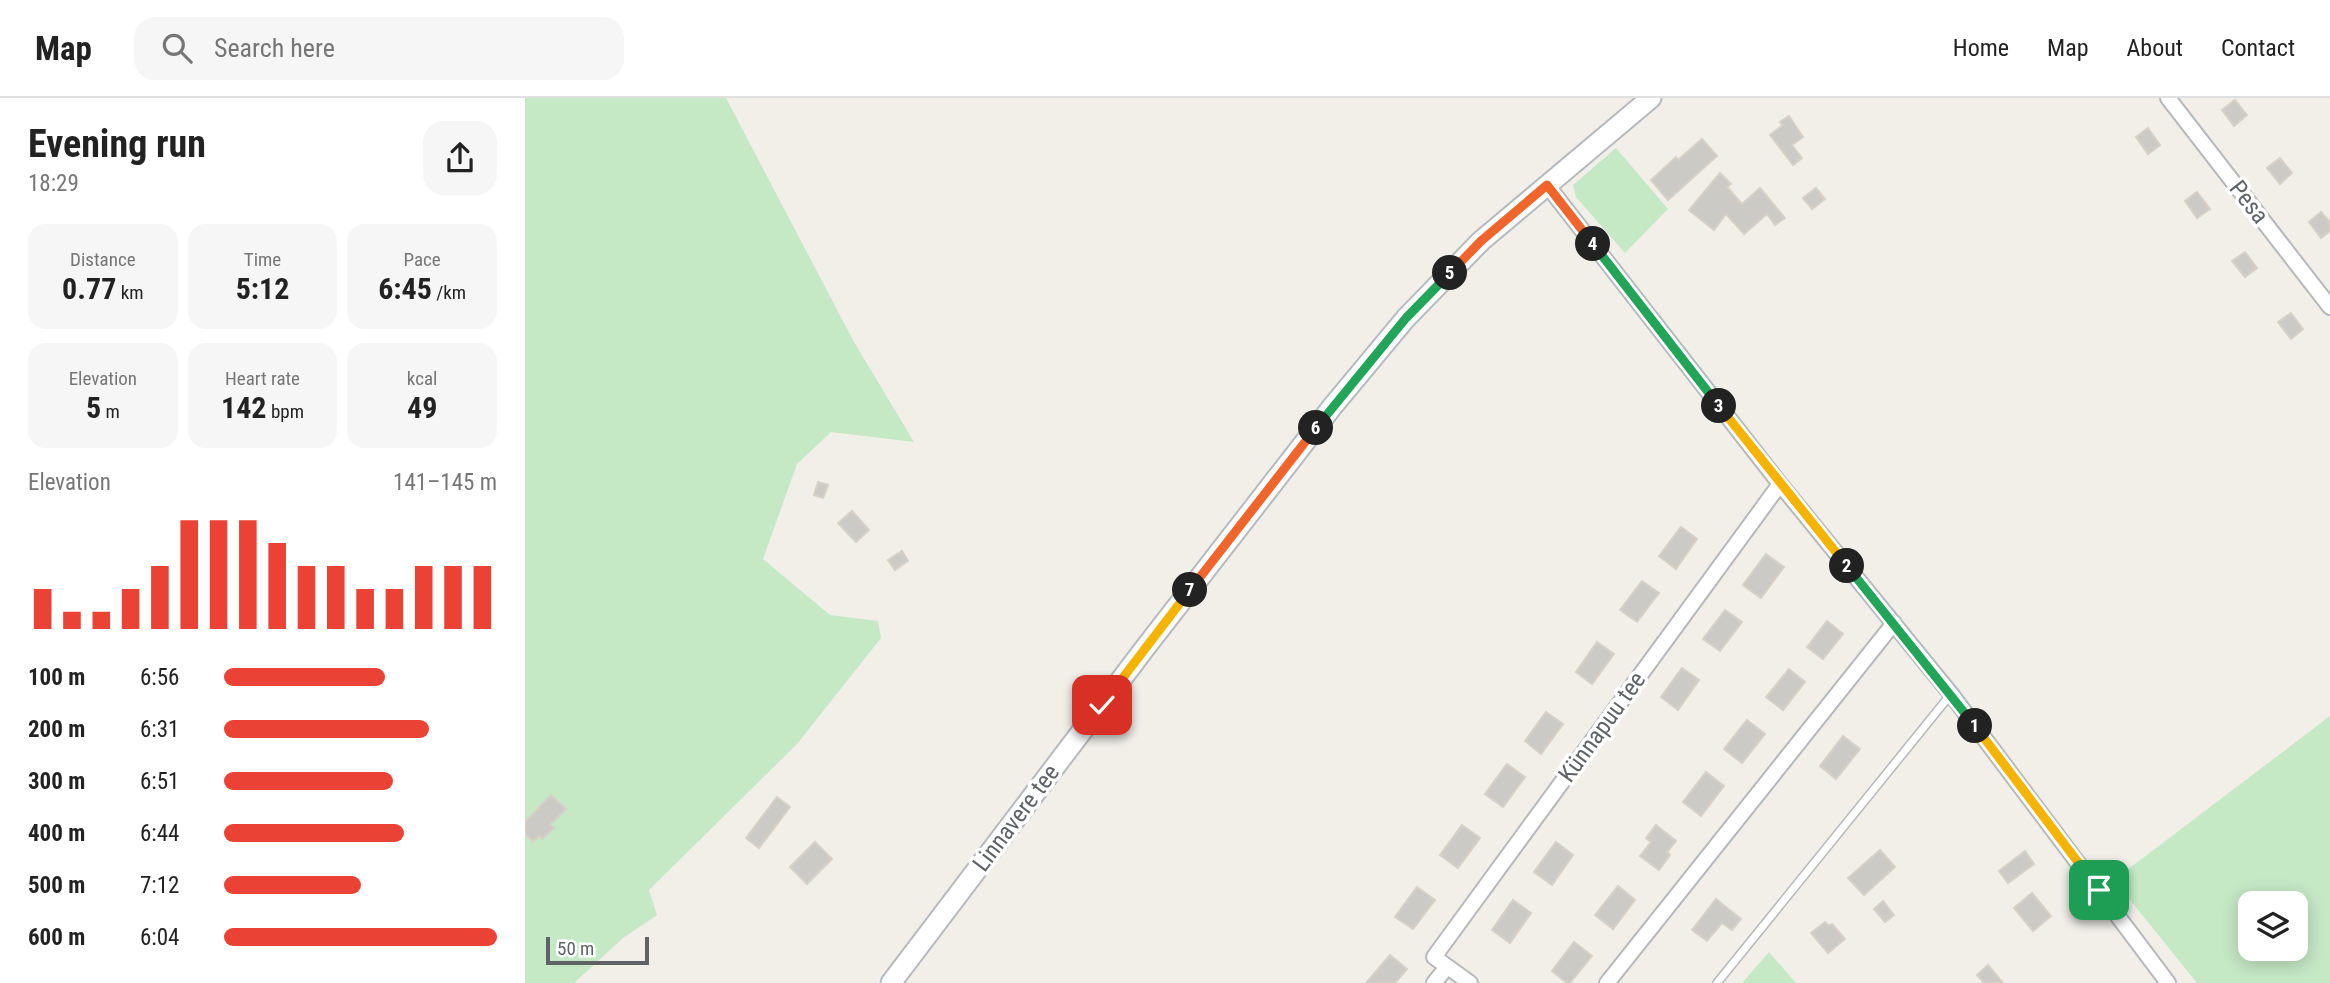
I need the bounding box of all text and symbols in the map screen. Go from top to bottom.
search box [134,17,624,80]
text: Map [35,29,92,68]
icon: search [158,29,196,67]
text: Search here [214,33,335,63]
text: Home [1953,34,2009,62]
text: Map [2047,34,2089,62]
text: About [2127,34,2183,62]
text: Contact [2221,34,2295,62]
button: share [423,121,497,195]
text: Evening run [28,122,206,166]
text: 18:29 [28,170,79,197]
street label: Pesa [2224,175,2274,229]
pin: 4 [1575,226,1611,262]
text: 4 [1588,232,1597,255]
text: Distance [70,248,136,271]
text: Time [244,248,281,271]
text: Pace [404,248,441,271]
pin: 5 [1433,256,1467,290]
text: 5 [1445,261,1454,284]
text: 0.77 [62,271,116,306]
text: 5:12 [236,271,289,306]
text: 6:45 [378,271,432,306]
text: km [116,281,144,304]
text: /km [432,281,466,304]
text: Elevation [69,367,137,390]
text: Heart rate [225,367,300,390]
text: kcal [407,367,437,390]
pin: 3 [1701,388,1737,424]
text: 5 [86,390,101,425]
text: 142 [221,390,267,425]
text: 49 [407,390,437,425]
text: 3 [1714,394,1723,417]
text: m [101,400,120,423]
text: bpm [267,400,304,423]
pin: 6 [1299,410,1333,446]
text: 6 [1311,416,1320,439]
text: Elevation [28,469,111,496]
text: 141–145 m [393,469,497,496]
pin: 2 [1829,548,1865,584]
text: 2 [1842,554,1851,577]
pin: 7 [1173,573,1207,608]
text: 7 [1185,578,1194,601]
text: 100 m [28,664,85,691]
text: 6:56 [140,664,179,691]
street label: Künnapuu tee [1553,666,1651,788]
pin [1072,675,1132,735]
icon: check [1083,686,1121,724]
pin: 1 [1957,708,1993,744]
text: 1 [1970,714,1979,737]
text: 200 m [28,716,85,743]
text: 6:31 [140,716,179,743]
street label: Linnavere tee [967,759,1065,877]
text: 300 m [28,768,85,795]
text: 6:51 [140,768,179,795]
text: 400 m [28,820,85,847]
text: 6:44 [140,820,179,847]
pin [2069,860,2129,920]
icon: arrive [2080,871,2118,909]
text: 500 m [28,872,85,899]
text: 7:12 [140,872,179,899]
map controls [2238,891,2308,961]
button: layers [2238,891,2308,961]
text: 600 m [28,924,85,951]
text: 6:04 [140,924,179,951]
scale bar [546,934,649,966]
text: 50 m [557,937,594,960]

